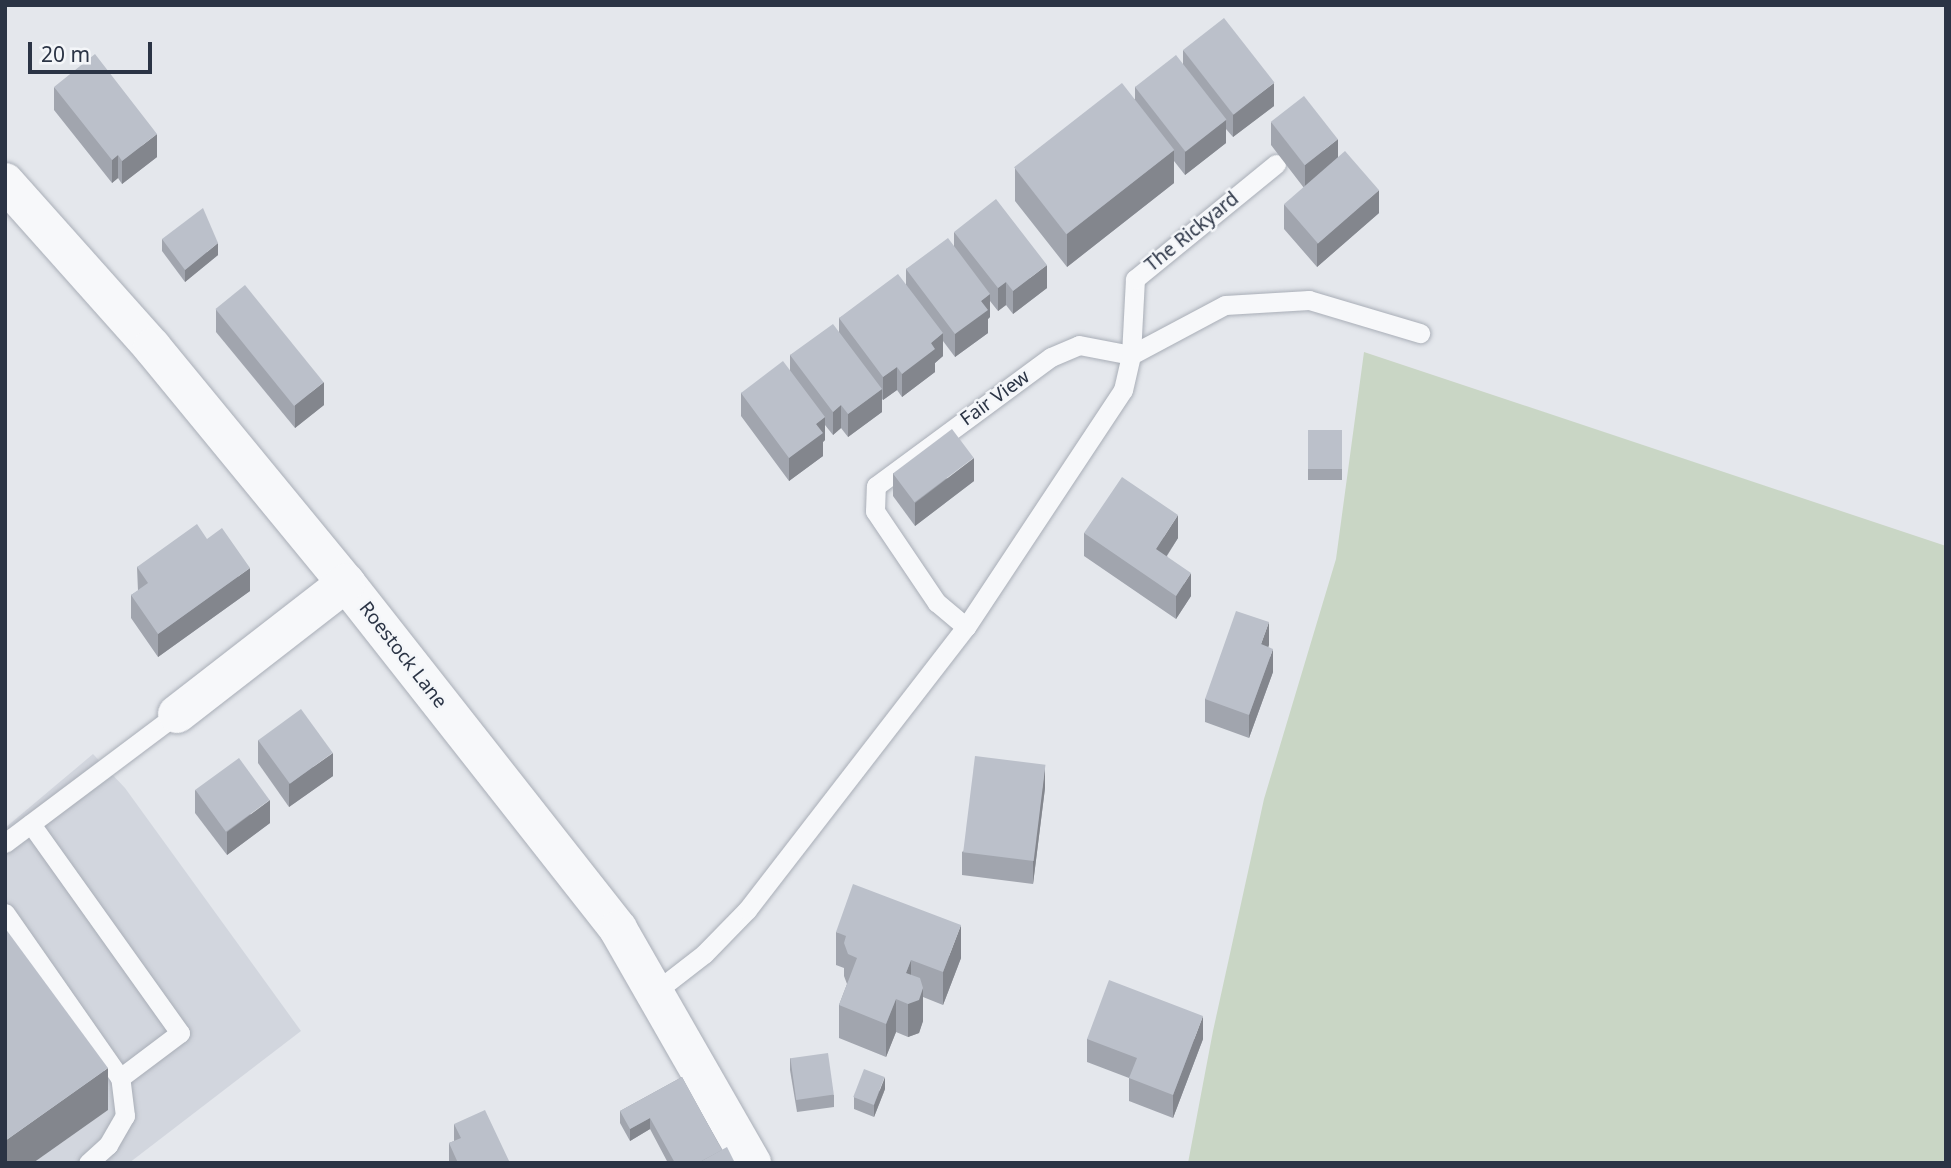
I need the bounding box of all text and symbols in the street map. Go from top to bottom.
scale bar [32,28,156,72]
text: 20 m [41,40,90,68]
street label: The Rickyard [1141,187,1243,277]
street label: Fair View [956,365,1034,431]
street label: Roestock Lane [354,597,452,713]

